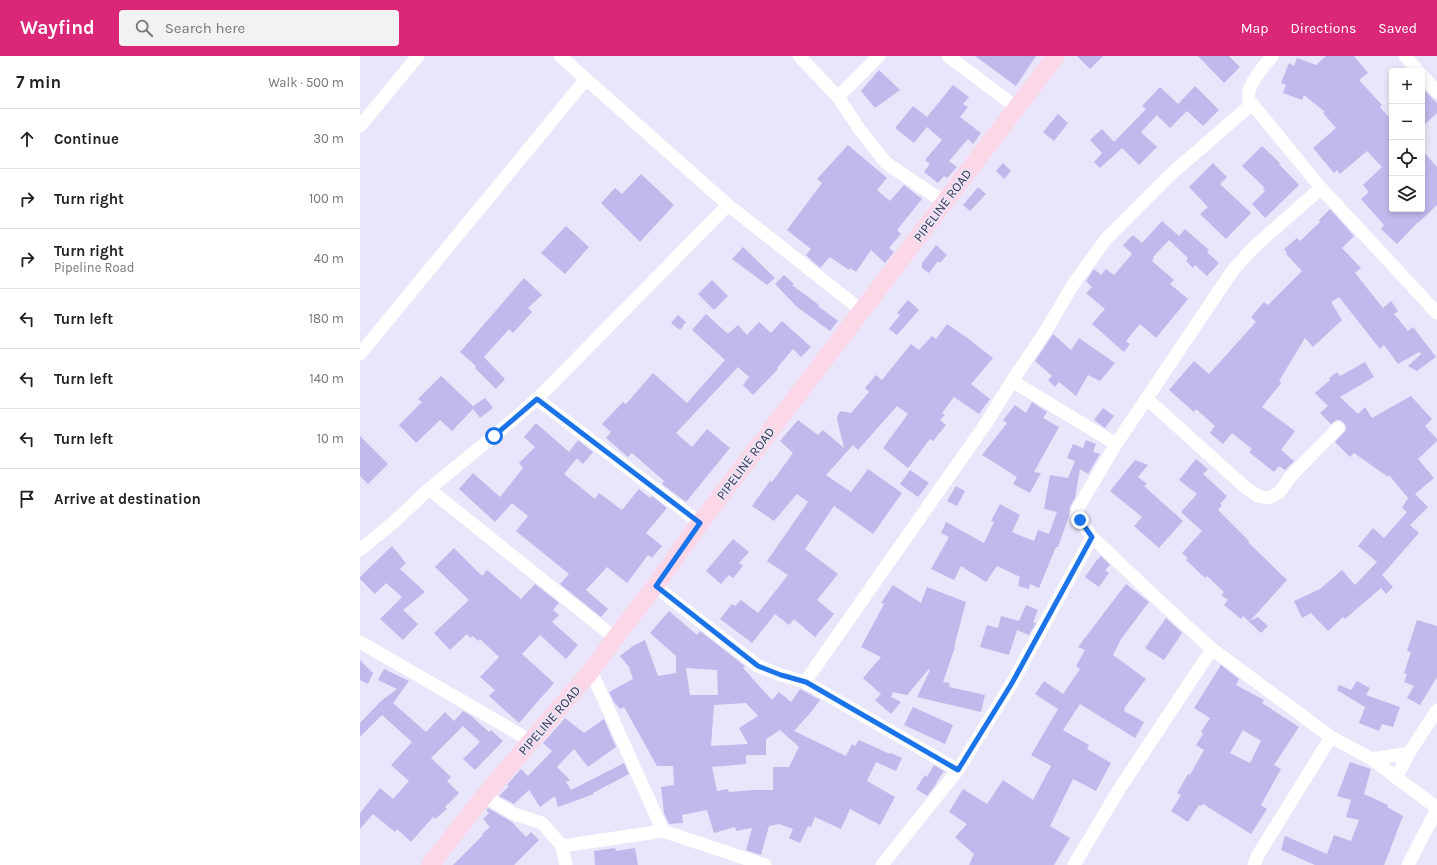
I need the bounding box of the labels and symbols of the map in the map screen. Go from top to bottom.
street label: PIPELINE ROAD [910,166,974,244]
street label: PIPELINE ROAD [713,424,777,502]
route start [485,427,503,445]
route end [1071,511,1089,529]
street label: PIPELINE ROAD [515,683,583,758]

